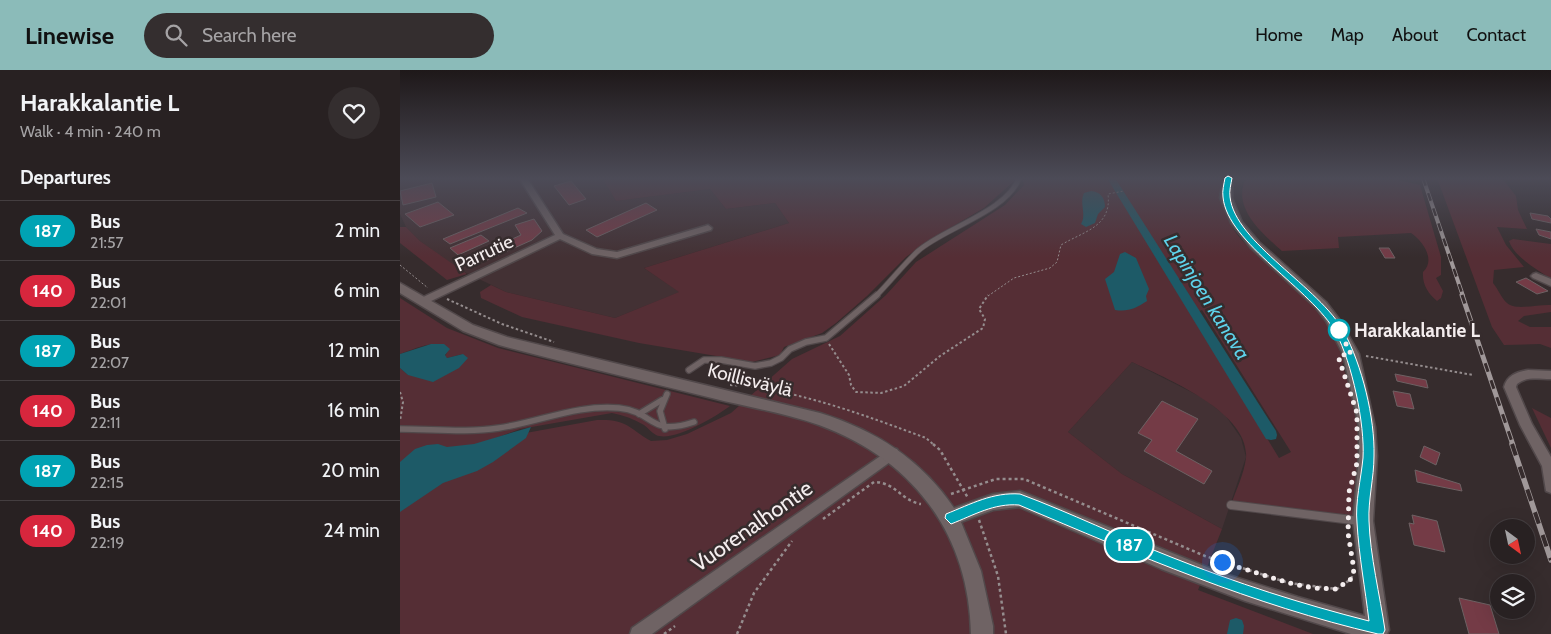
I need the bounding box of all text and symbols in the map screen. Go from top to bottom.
search box [144,13,494,58]
text: Linewise [25,21,114,50]
icon: search [162,21,190,49]
text: Search here [202,24,297,47]
text: Home [1255,24,1303,46]
text: Map [1331,24,1364,46]
text: About [1392,24,1438,46]
text: Contact [1466,24,1526,46]
button: heart [328,87,380,139]
text: Harakkalantie L [20,88,179,117]
text: Walk · 4 min · 240 m [20,122,161,141]
text: Departures [20,166,111,189]
text: Bus [90,210,120,233]
text: 2 min [334,219,380,242]
text: 187 [34,220,61,242]
street label: Parrutie [451,229,517,276]
water label: Lapinjoen kanava [1159,230,1255,364]
text: 21:57 [90,233,124,252]
text: Bus [90,270,120,293]
text: 6 min [334,279,380,302]
text: 140 [32,280,63,302]
text: 22:01 [90,293,126,312]
marker: Harakkalantie L [1328,319,1350,341]
place label: Harakkalantie L [1354,319,1481,342]
text: Bus [90,330,120,353]
text: 12 min [328,339,380,362]
text: 187 [34,340,61,362]
text: 22:07 [90,353,129,372]
street label: Koillisväylä [705,358,795,402]
text: Bus [90,390,120,413]
text: 16 min [327,399,380,422]
text: 140 [32,400,63,422]
text: 22:11 [90,413,121,432]
text: Bus [90,450,120,473]
text: 20 min [321,459,380,482]
text: 187 [34,460,61,482]
text: 22:15 [90,473,124,492]
street label: Vuorenalhontie [686,474,818,578]
text: Bus [90,510,120,533]
text: 24 min [323,519,380,542]
north arrow [1490,519,1535,564]
map controls [1490,519,1535,619]
text: 140 [32,520,63,542]
line badge: 187 [1100,529,1158,561]
text: 22:19 [90,533,124,552]
text: 187 [1116,534,1142,556]
your location [1210,550,1235,575]
button: layers [1490,574,1535,619]

